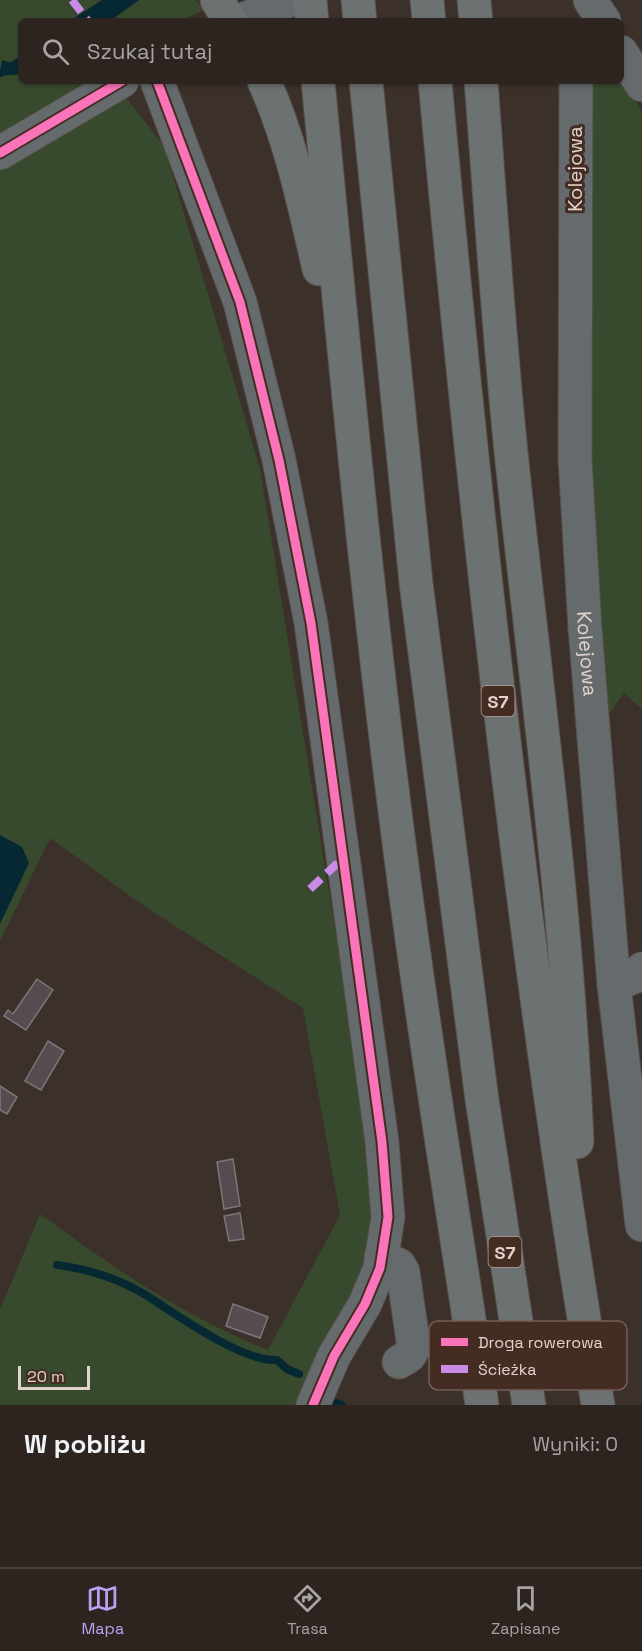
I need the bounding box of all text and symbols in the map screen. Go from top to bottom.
search box [18,18,624,84]
icon: search [39,35,72,68]
text: Szukaj tutaj [87,37,212,65]
street label: Kolejowa [562,126,588,212]
street label: Kolejowa [571,610,603,697]
road number: S7 [482,686,514,716]
road number: S7 [488,1237,522,1267]
legend [429,1321,627,1390]
text: Droga rowerowa [478,1332,603,1353]
text: Ścieżka [478,1359,536,1380]
scale bar [18,1363,90,1390]
text: 20 m [27,1366,65,1387]
text: W pobliżu [24,1427,146,1461]
text: Wyniki: 0 [532,1431,618,1457]
tab: Mapa [82,1582,124,1639]
tab: Trasa [287,1582,328,1639]
tab: Zapisane [491,1582,560,1639]

